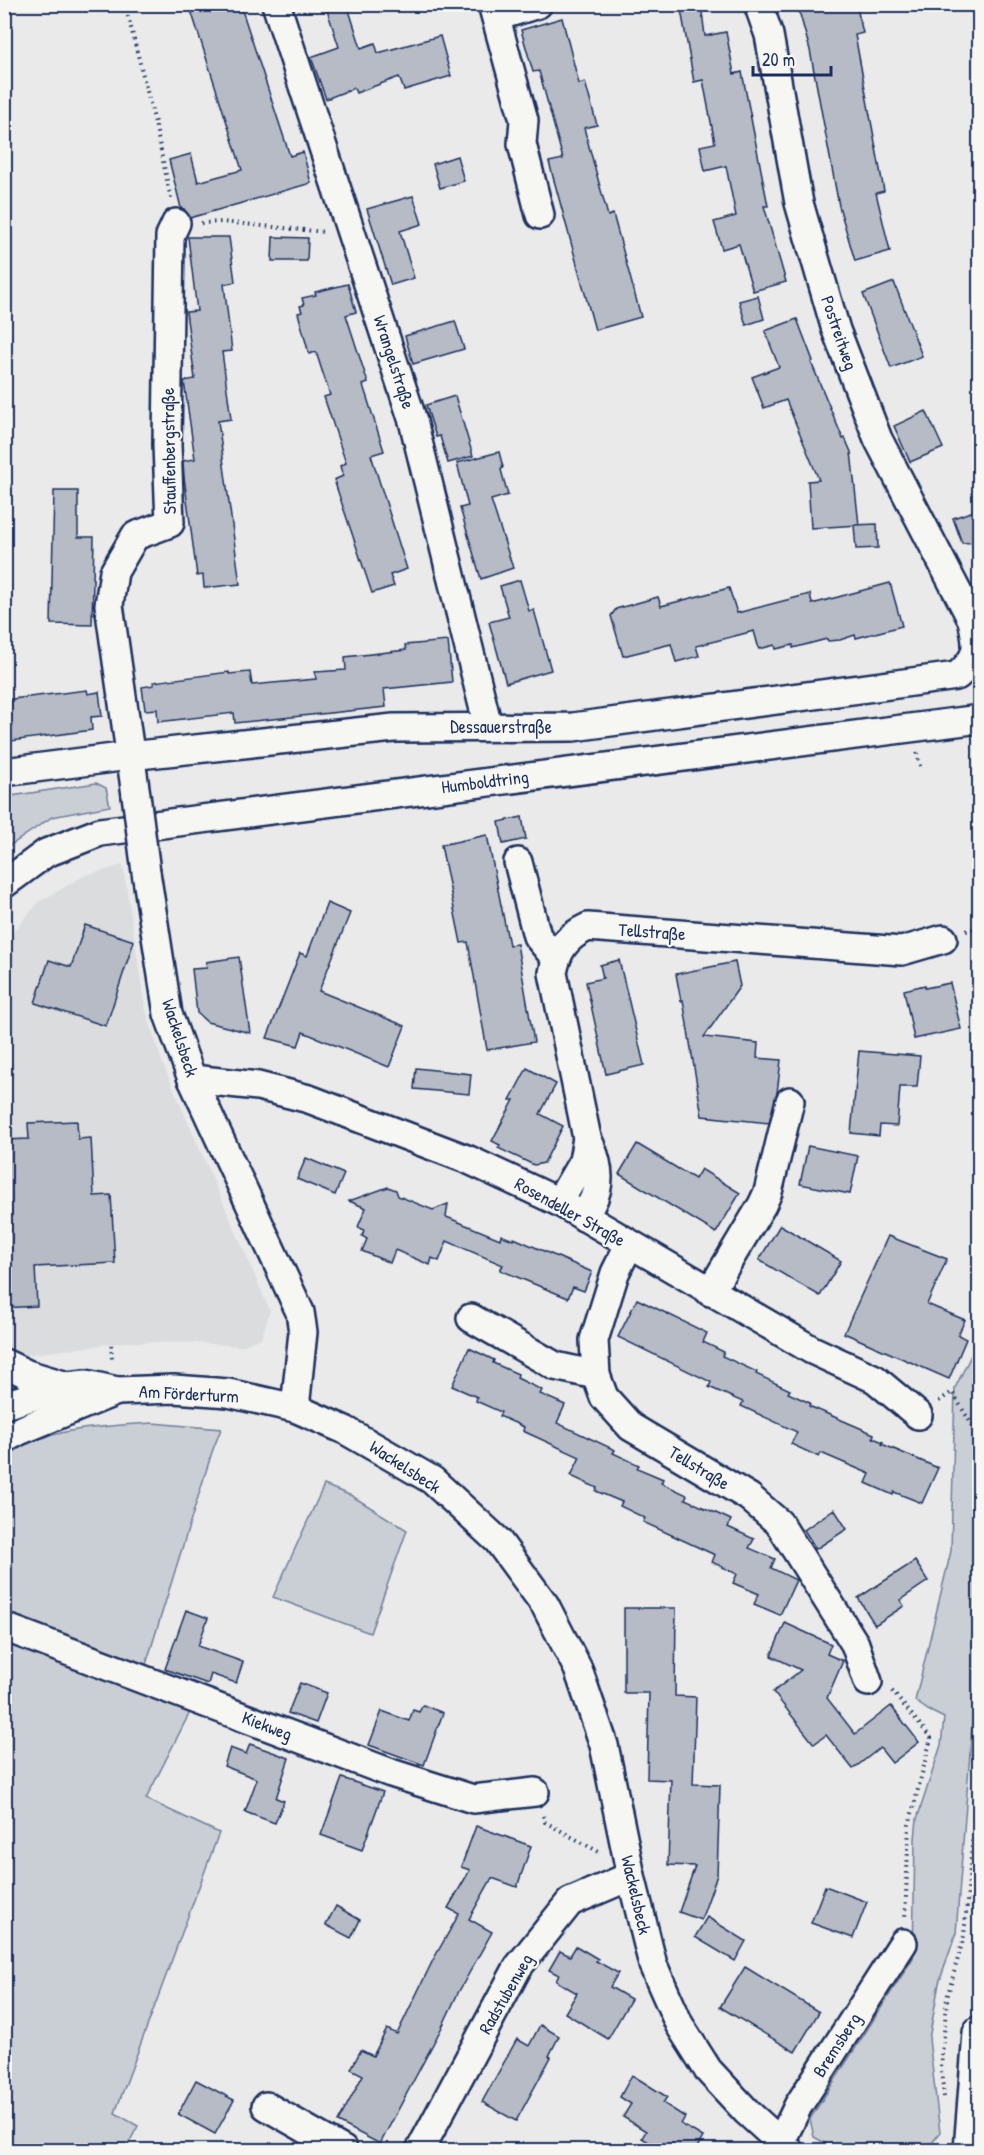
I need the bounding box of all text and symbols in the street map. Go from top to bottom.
scale bar [753,39,831,77]
text: 20 m [762,47,795,72]
street label: Postreitweg [815,292,864,373]
street label: Wrangelstraße [368,312,421,412]
street label: Stauffenbergstraße [155,387,182,515]
street label: Dessauerstraße [450,714,552,739]
street label: Humboldtring [440,764,530,799]
street label: Tellstraße [618,917,686,946]
street label: Wackelsbeck [156,996,205,1080]
street label: Rosendeller Straße [510,1171,630,1252]
street label: Am Förderturm [139,1378,240,1409]
street label: Wackelsbeck [365,1434,446,1499]
street label: Tellstraße [664,1440,734,1496]
street label: Kiekweg [239,1705,296,1746]
street label: Wackelsbeck [615,1853,658,1937]
street label: Radstubenweg [473,1949,539,2038]
street label: Bremsberg [807,2008,867,2082]

